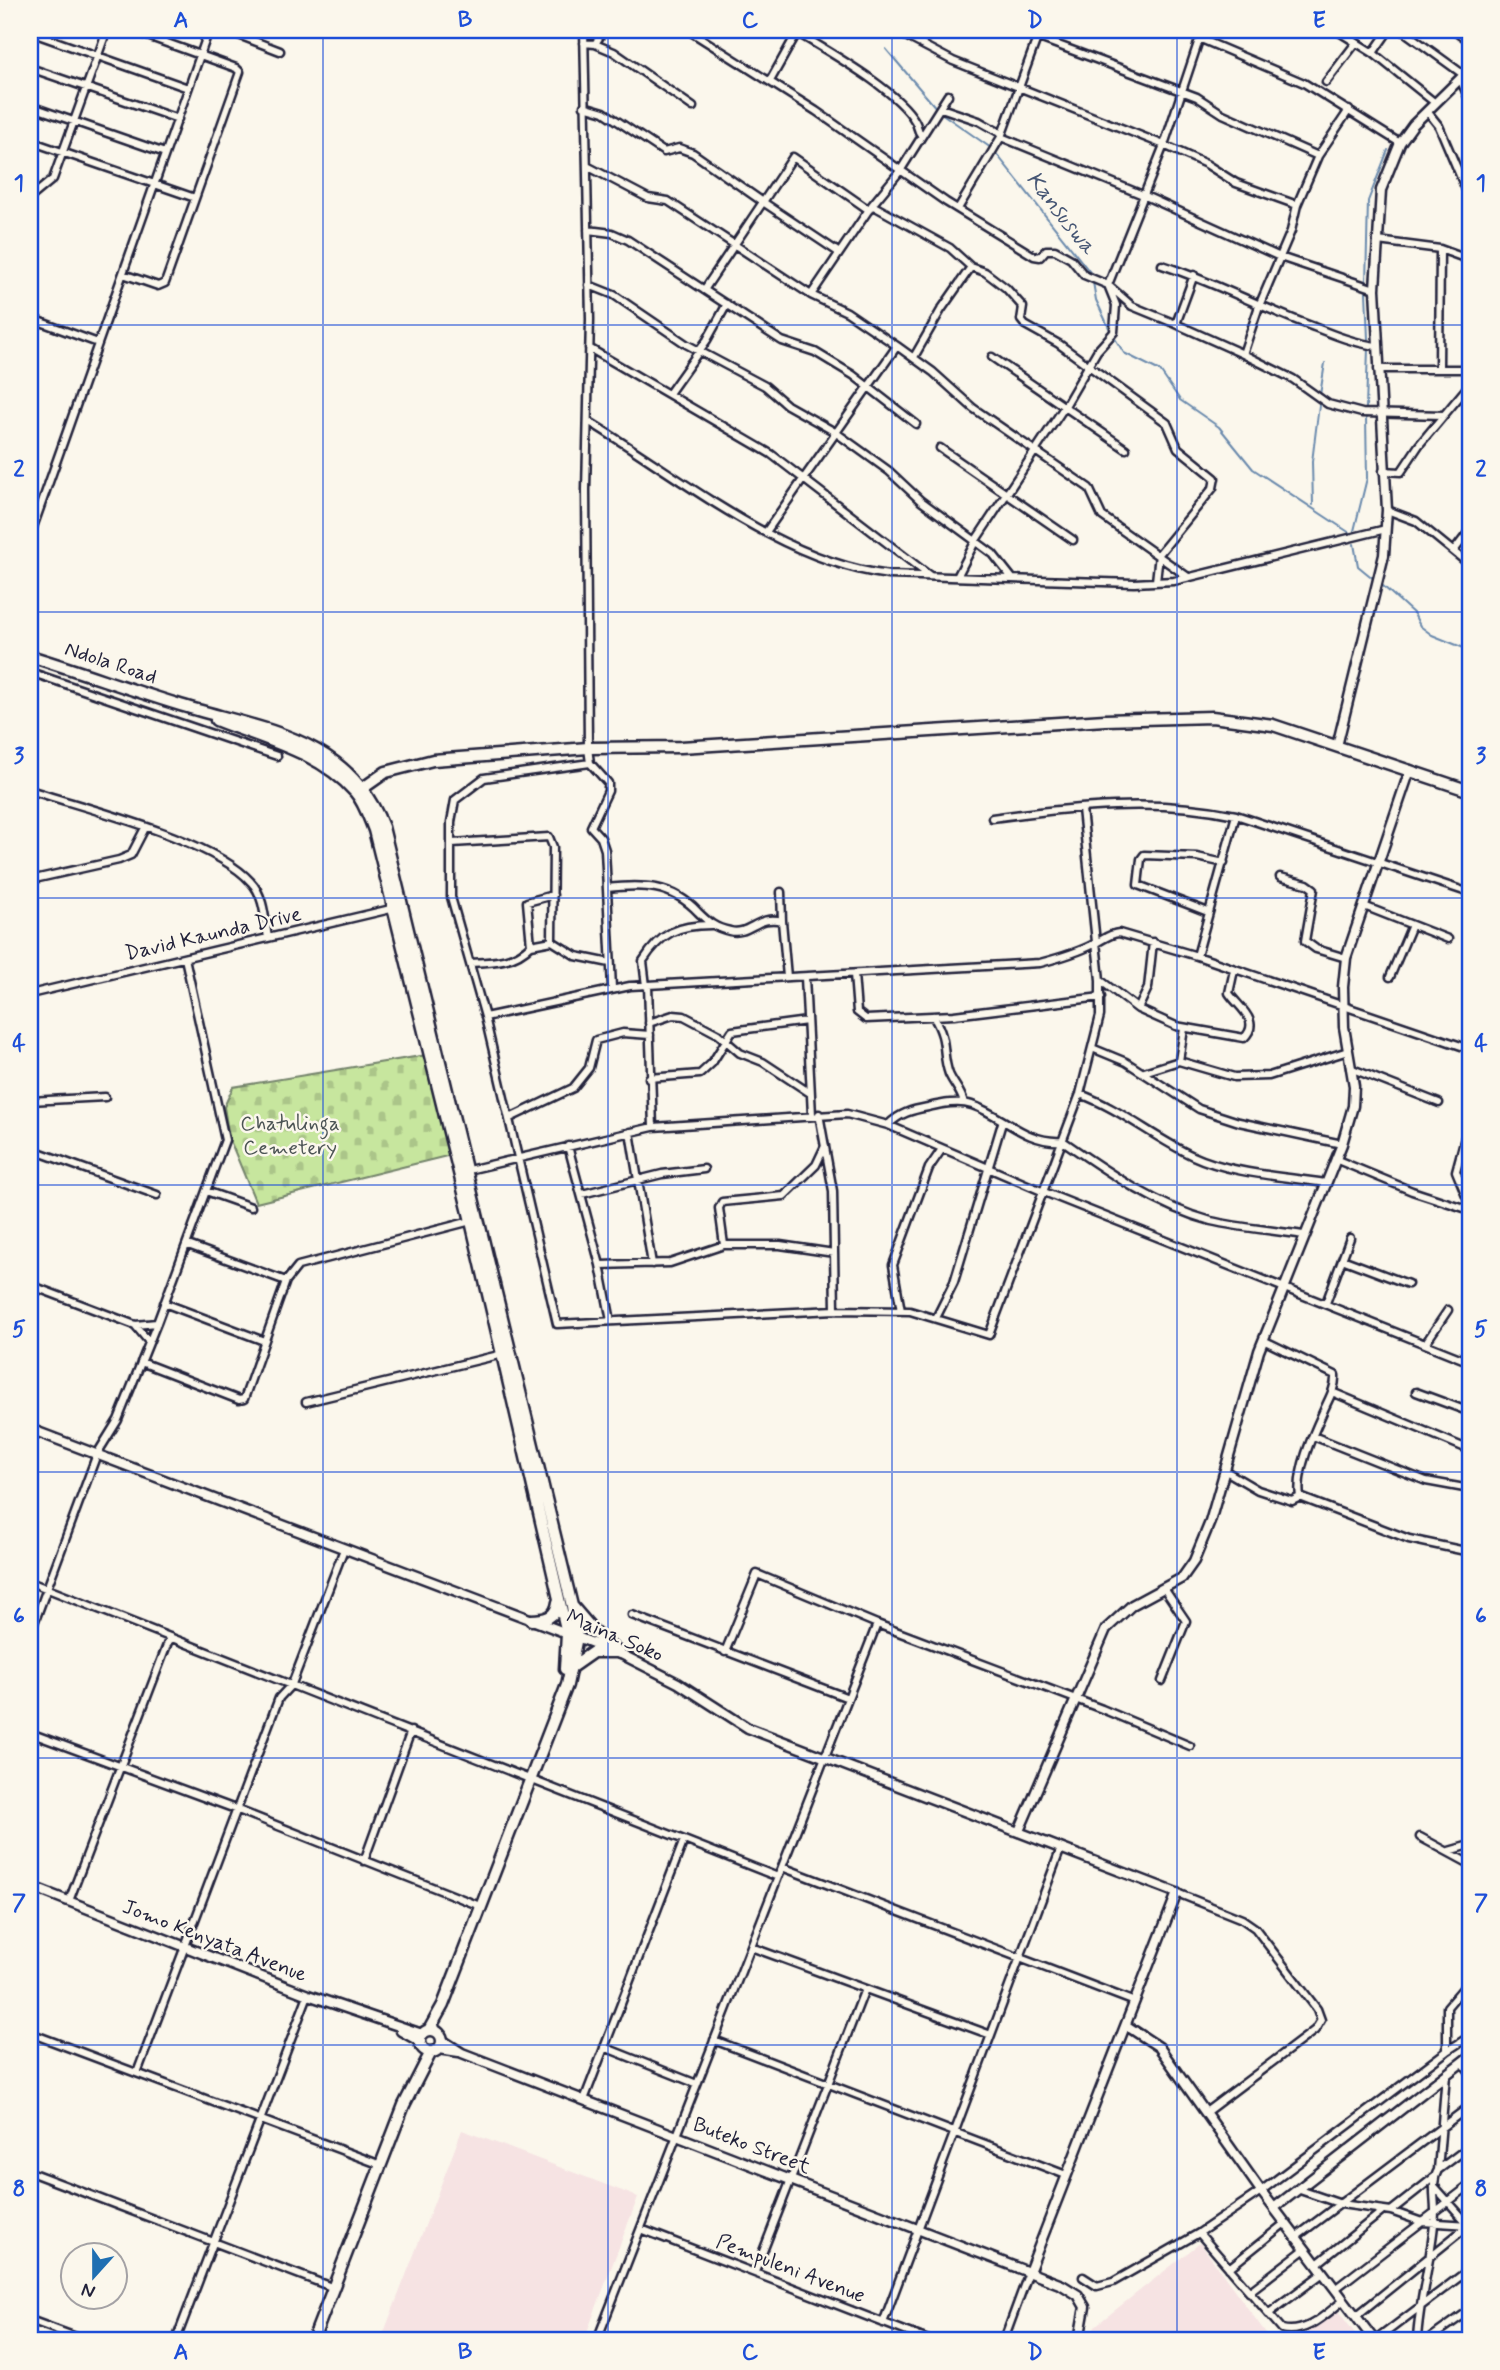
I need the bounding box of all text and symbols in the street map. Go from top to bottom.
text: A [173,6,189,36]
text: B [458,6,473,36]
text: C [742,6,759,36]
text: D [1027,6,1043,36]
text: E [1312,6,1326,36]
water label: Kansuswa [1019,166,1103,262]
text: 1 [14,169,24,199]
text: 1 [1476,169,1486,199]
text: 2 [13,455,25,485]
text: 2 [1475,455,1487,485]
street label: Ndola Road [61,635,160,691]
text: 3 [14,742,25,772]
text: 3 [1476,742,1487,772]
street label: David Kaunda Drive [122,900,304,968]
text: 4 [12,1029,26,1059]
text: 4 [1474,1029,1488,1059]
park label: Chatulinga Cemetery [240,1110,340,1162]
text: 5 [12,1315,26,1345]
text: 5 [1474,1315,1488,1345]
text: 6 [13,1602,25,1632]
text: 6 [1475,1602,1487,1632]
street label: Maina Soko [562,1603,667,1669]
text: 7 [12,1889,26,1919]
text: 7 [1474,1889,1488,1919]
street label: Jomo Kenyata Avenue [118,1893,311,1989]
street label: Buteko Street [689,2111,815,2181]
text: 8 [13,2175,25,2205]
text: 8 [1475,2175,1487,2205]
street label: Pempuleni Avenue [712,2228,869,2310]
north arrow [60,2240,130,2310]
text: N [78,2277,99,2304]
text: A [173,2338,189,2368]
text: B [458,2338,473,2368]
text: C [742,2338,759,2368]
text: D [1027,2338,1043,2368]
text: E [1312,2338,1326,2368]

